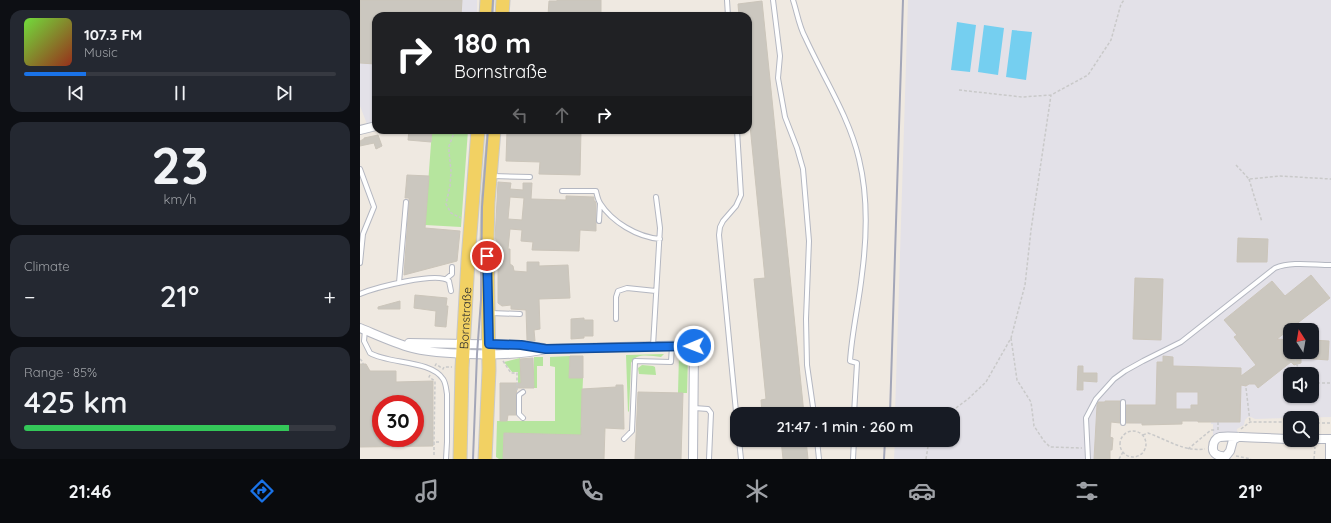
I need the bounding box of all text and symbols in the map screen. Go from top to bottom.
text: 107.3 FM [84,25,142,44]
text: 180 m [454,25,531,60]
icon: right [388,28,440,80]
text: Music [84,44,118,60]
text: Bornstraße [454,60,547,83]
icon: previous [65,82,87,104]
icon: pause [169,82,191,104]
icon: next [273,82,295,104]
icon: left [509,104,531,126]
icon: ahead [551,104,573,126]
icon: right [593,104,615,126]
text: 23 [151,132,209,197]
text: km/h [164,191,196,207]
pin [470,239,504,273]
icon: arrive [476,245,498,267]
text: Climate [24,258,70,274]
text: 21° [160,277,199,315]
text: − [24,283,35,311]
text: + [324,283,336,311]
street label: Bornstraße [456,286,474,350]
north arrow [1283,323,1319,359]
map controls [1283,323,1319,447]
position arrow [673,325,715,367]
text: Range · 85% [24,364,97,380]
button: sound [1283,367,1319,403]
text: 425 km [24,383,128,421]
speed limit sign: 30 [372,395,424,447]
button: search [1283,411,1319,447]
text: 21:47 · 1 min · 260 m [777,417,913,436]
icon: directions [248,477,276,505]
icon: music [413,477,441,505]
icon: phone [578,477,606,505]
icon: climate [743,477,771,505]
icon: car [908,477,936,505]
icon: filters [1073,477,1101,505]
text: 21:46 [68,480,111,503]
text: 21° [1238,480,1262,503]

